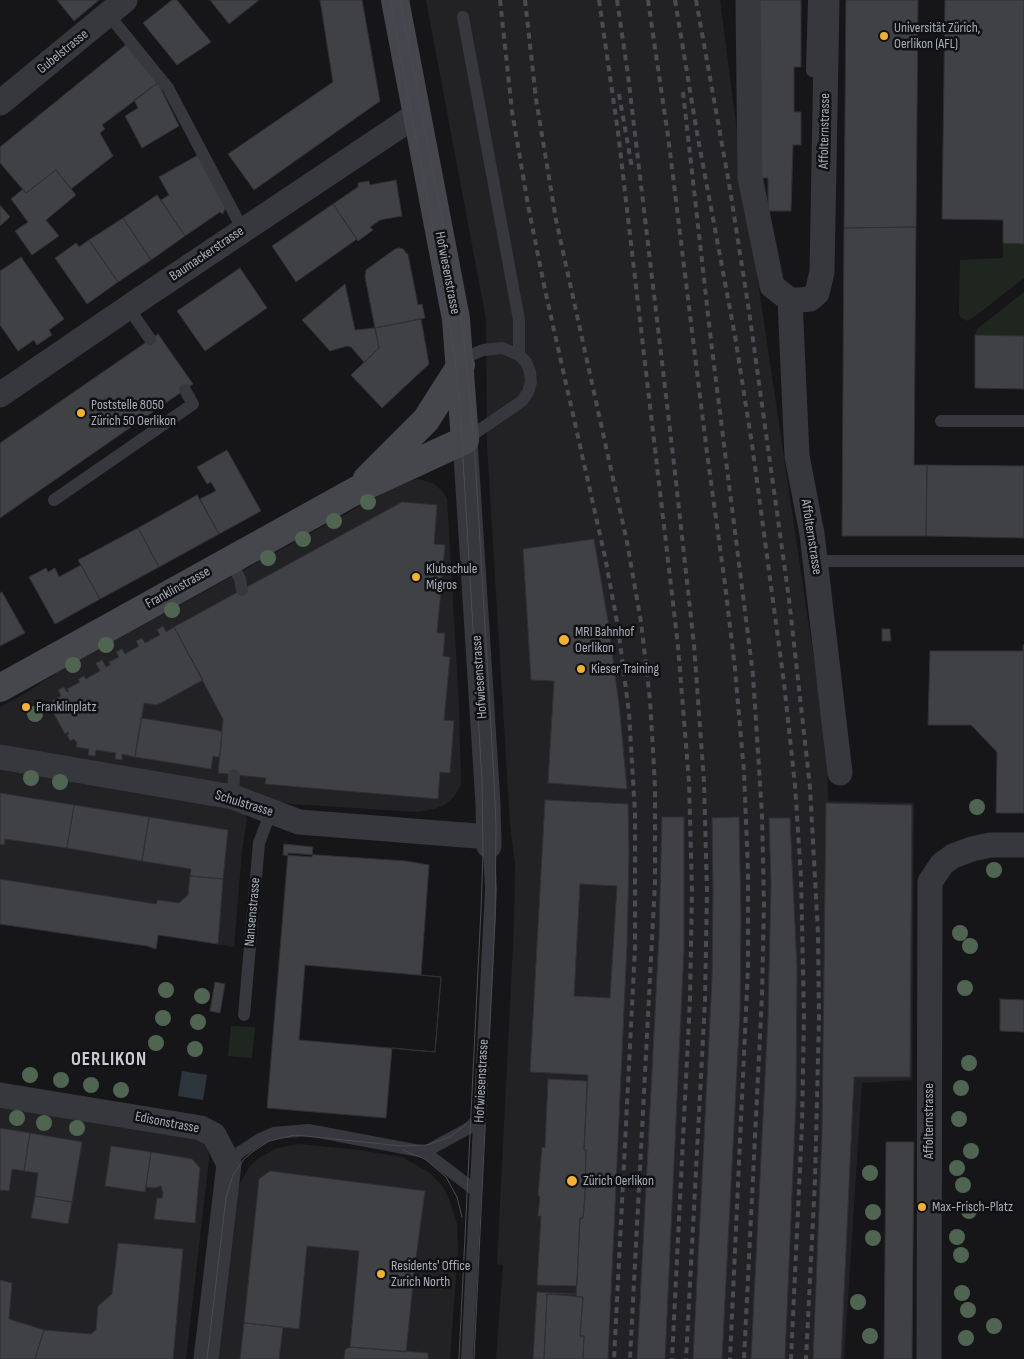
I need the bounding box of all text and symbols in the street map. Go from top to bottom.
place label: Universität Zürich, Oerlikon (AFL) [894,20,980,52]
street label: Gubelstrasse [34,26,92,78]
marker: Universität Zürich, Oerlikon (AFL) [878,30,890,42]
street label: Affolternstrasse [816,93,834,169]
street label: Baumackerstrasse [167,223,247,285]
street label: Hofwiesenstrasse [431,230,463,316]
place label: Poststelle 8050 Zürich 50 Oerlikon [91,397,176,430]
marker: Poststelle 8050 Zürich 50 Oerlikon [75,407,87,419]
street label: Affolternstrasse [797,498,825,576]
place label: Klubschule Migros [426,561,477,594]
street label: Franklinstrasse [143,563,213,613]
marker: Klubschule Migros [410,571,422,583]
place label: MRI Bahnhof Oerlikon [575,624,634,656]
marker: MRI Bahnhof Oerlikon [557,633,571,647]
street label: Hofwiesenstrasse [469,635,491,719]
place label: Kieser Training [591,661,659,677]
marker: Kieser Training [575,663,587,675]
place label: Franklinplatz [36,699,96,715]
marker: Franklinplatz [20,701,32,713]
street label: Schulstrasse [213,787,275,821]
street label: Nansenstrasse [242,877,264,947]
street label: Hofwiesenstrasse [471,1039,493,1123]
district label: OERLIKON [70,1049,148,1071]
street label: Affolternstrasse [921,1083,937,1159]
street label: Edisonstrasse [134,1109,200,1137]
place label: Zürich Oerlikon [583,1173,654,1189]
marker: Zürich Oerlikon [565,1174,579,1188]
place label: Max-Frisch-Platz [932,1199,1013,1215]
marker: Max-Frisch-Platz [916,1201,928,1213]
place label: Residents' Office Zurich North [391,1258,470,1290]
marker: Residents' Office Zurich North [375,1268,387,1280]

